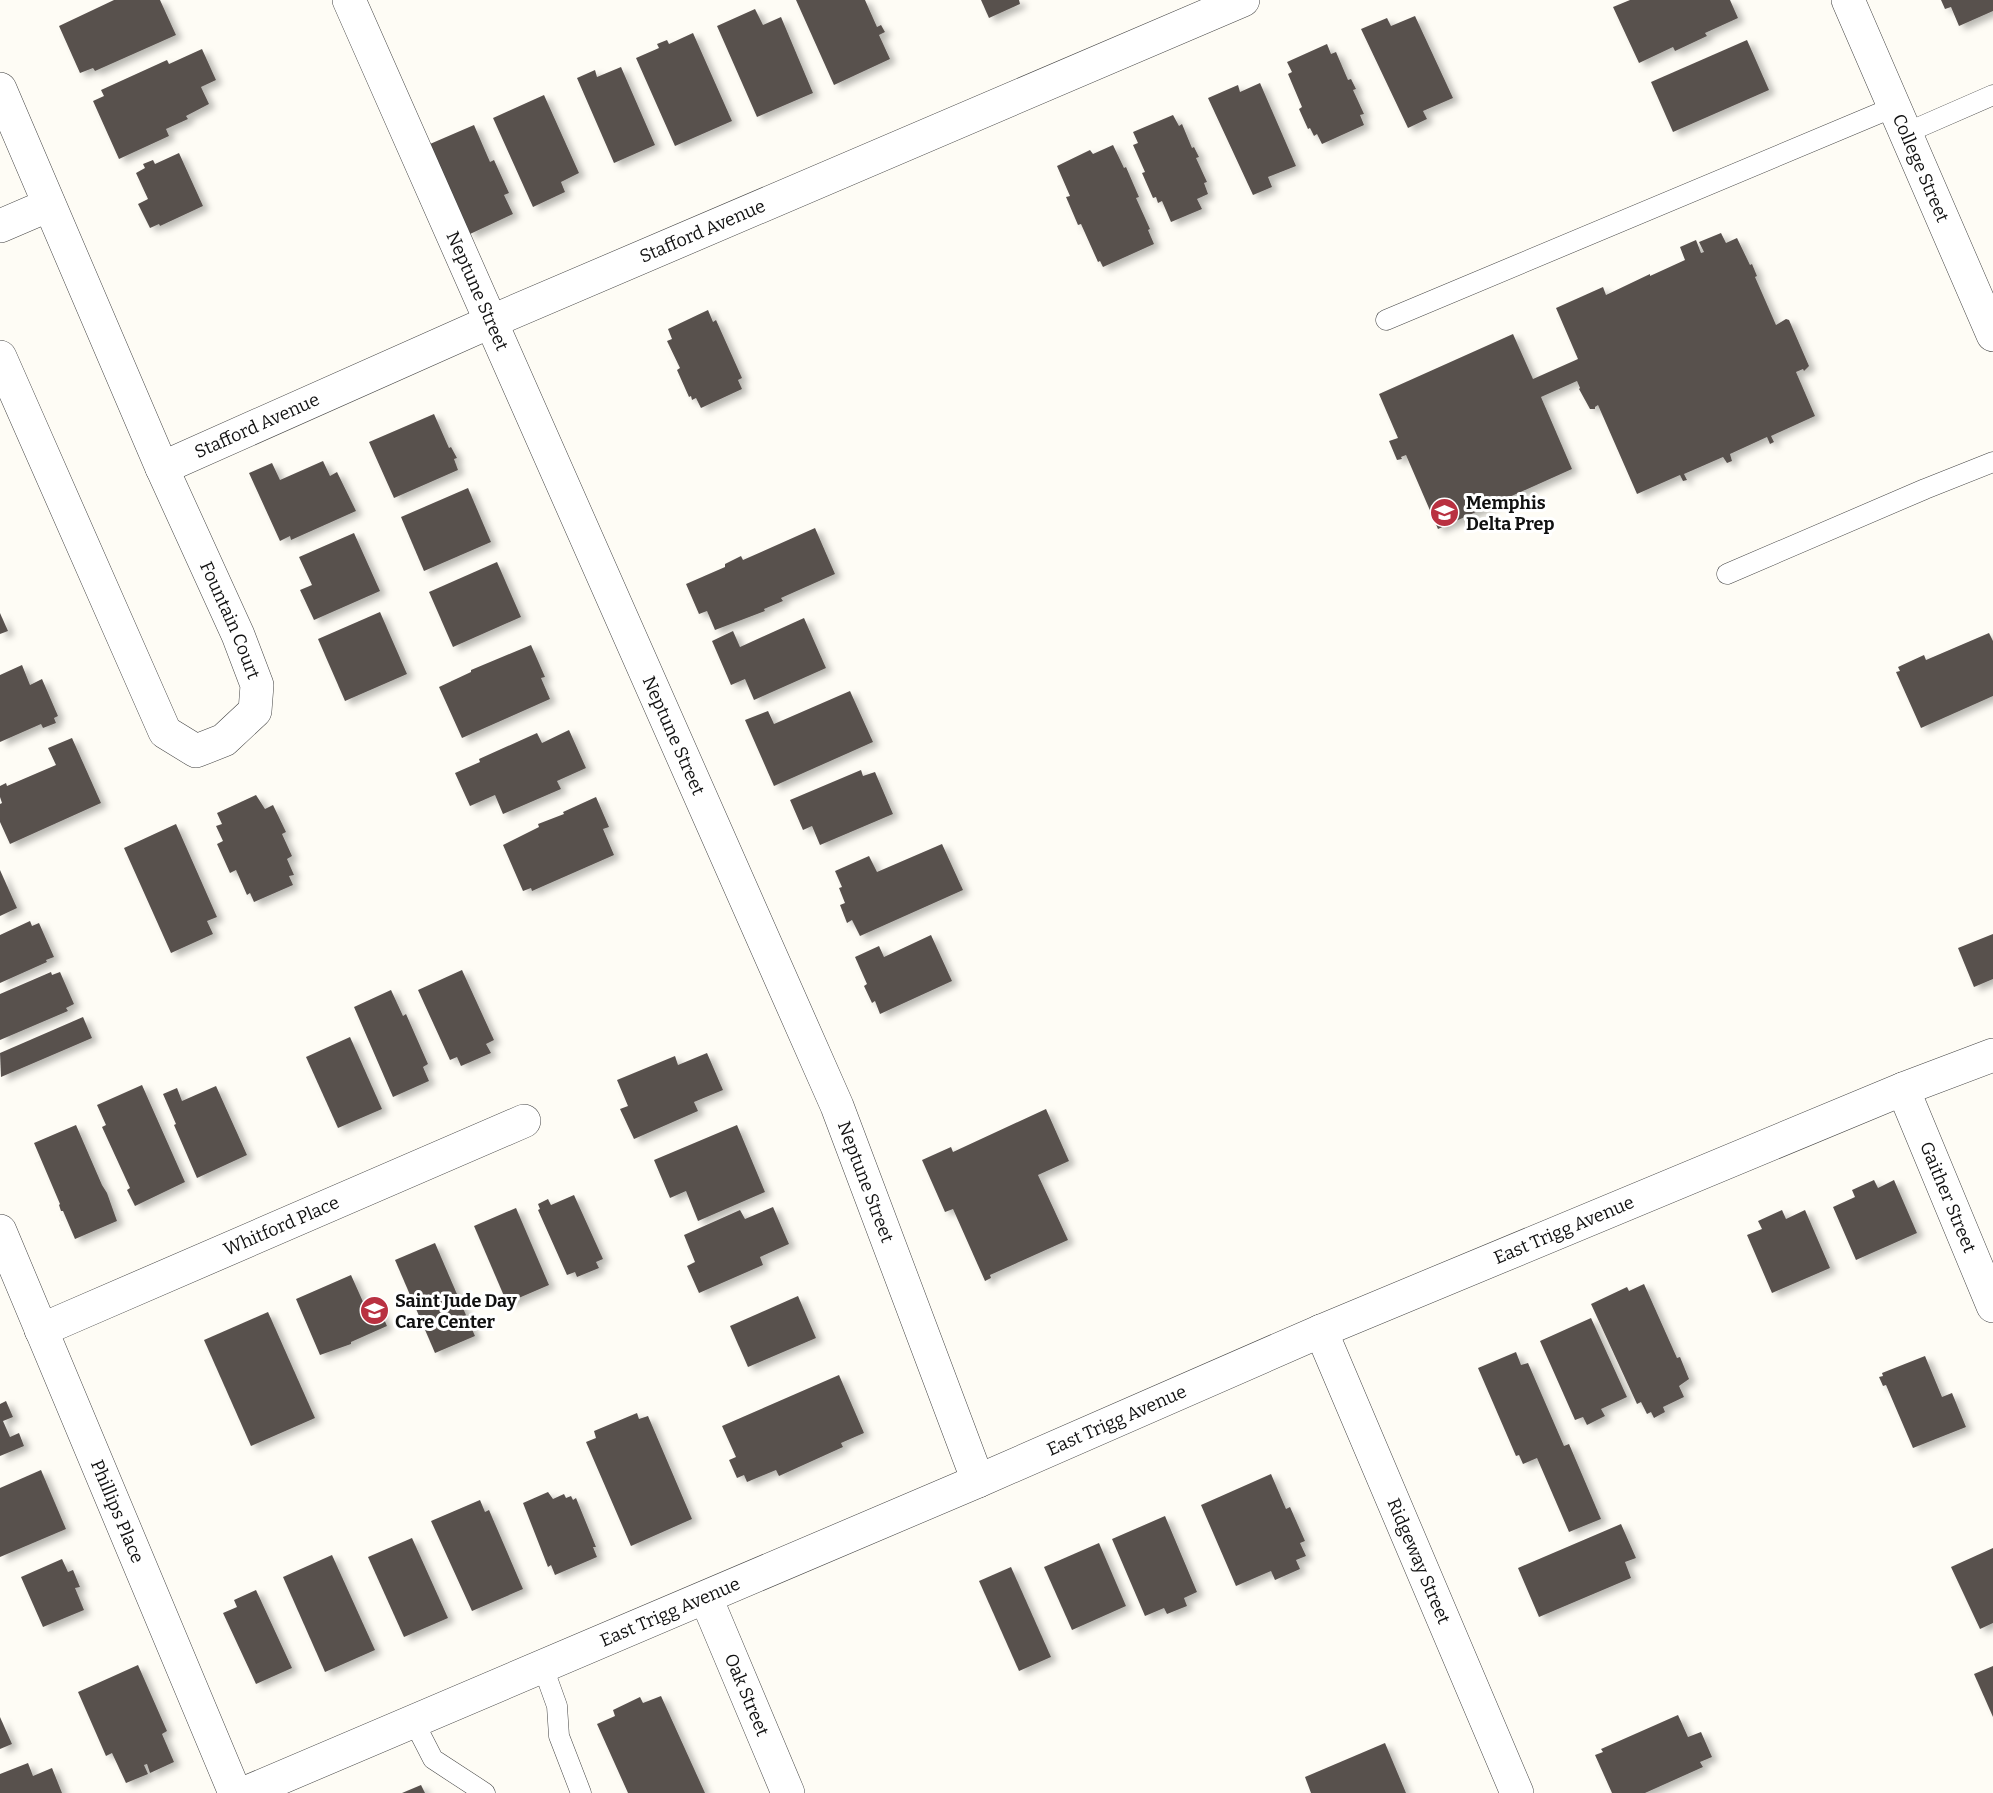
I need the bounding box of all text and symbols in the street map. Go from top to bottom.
street label: College Street [1888,110,1954,226]
street label: Stafford Avenue [636,195,768,268]
street label: Neptune Street [441,228,513,354]
street label: Stafford Avenue [191,388,323,463]
place label: Memphis Delta Prep [1466,492,1554,535]
school or university icon: Memphis Delta Prep [1429,497,1461,529]
street label: Fountain Court [195,558,265,683]
street label: Neptune Street [638,673,710,799]
street label: Neptune Street [833,1118,899,1246]
street label: Gaither Street [1915,1138,1981,1256]
street label: Whitford Place [220,1191,343,1261]
street label: East Trigg Avenue [1490,1191,1637,1269]
place label: Saint Jude Day Care Center [395,1290,518,1333]
school or university icon: Saint Jude Day Care Center [358,1295,390,1327]
street label: East Trigg Avenue [1044,1380,1190,1460]
street label: Phillips Place [86,1457,149,1566]
street label: Ridgeway Street [1382,1495,1455,1628]
street label: East Trigg Avenue [597,1573,743,1652]
street label: Oak Street [720,1650,774,1740]

